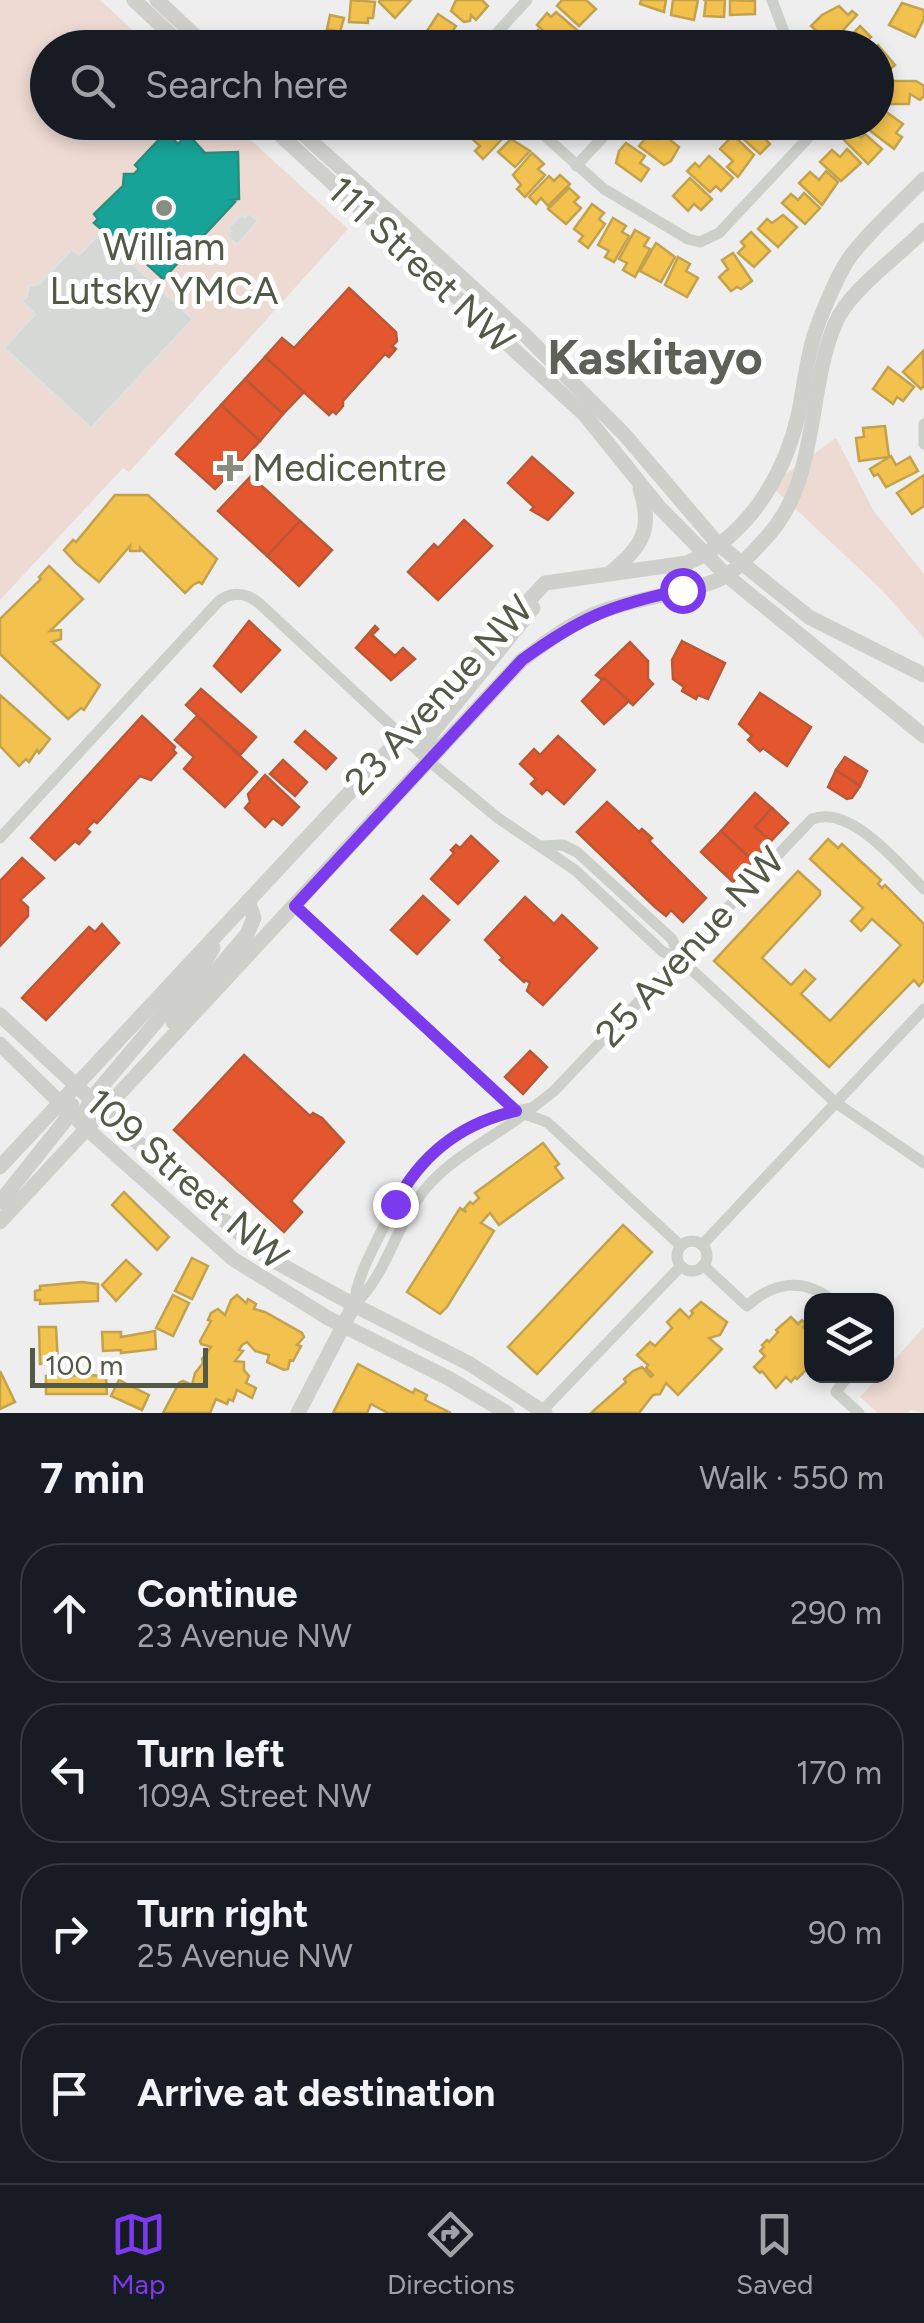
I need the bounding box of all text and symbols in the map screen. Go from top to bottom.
search box [30,30,894,140]
icon: search [65,58,120,113]
text: Search here [145,62,348,108]
street label: 111 Street NW [318,167,524,363]
marker: William Lutsky YMCA [153,197,175,219]
place label: William Lutsky YMCA [49,224,279,314]
district label: Kaskitayo [547,328,763,386]
place label: Medicentre [252,445,446,491]
marker: Medicentre [217,455,243,481]
route start [660,568,706,614]
street label: 23 Avenue NW [335,586,543,804]
street label: 25 Avenue NW [586,837,795,1056]
street label: 109 Street NW [77,1079,298,1280]
route end [373,1182,419,1228]
map controls [804,1293,894,1383]
button: layers [804,1293,894,1383]
scale bar [30,1343,208,1388]
text: 100 m [45,1348,123,1382]
text: 7 min [40,1453,145,1504]
text: Walk · 550 m [699,1459,884,1497]
text: Continue [137,1571,298,1617]
icon: ahead [42,1586,97,1641]
text: 290 m [790,1594,882,1632]
text: 23 Avenue NW [137,1617,352,1655]
text: Turn left [137,1731,285,1777]
icon: left [42,1746,97,1801]
text: 170 m [796,1754,882,1792]
text: 109A Street NW [137,1777,371,1815]
text: Turn right [137,1891,309,1937]
icon: right [42,1906,97,1961]
text: 90 m [808,1914,882,1952]
text: 25 Avenue NW [137,1937,353,1975]
icon: arrive [42,2066,97,2121]
text: Arrive at destination [137,2070,495,2116]
tab: Map [111,2207,166,2301]
tab: Directions [387,2207,515,2301]
tab: Saved [736,2207,813,2301]

